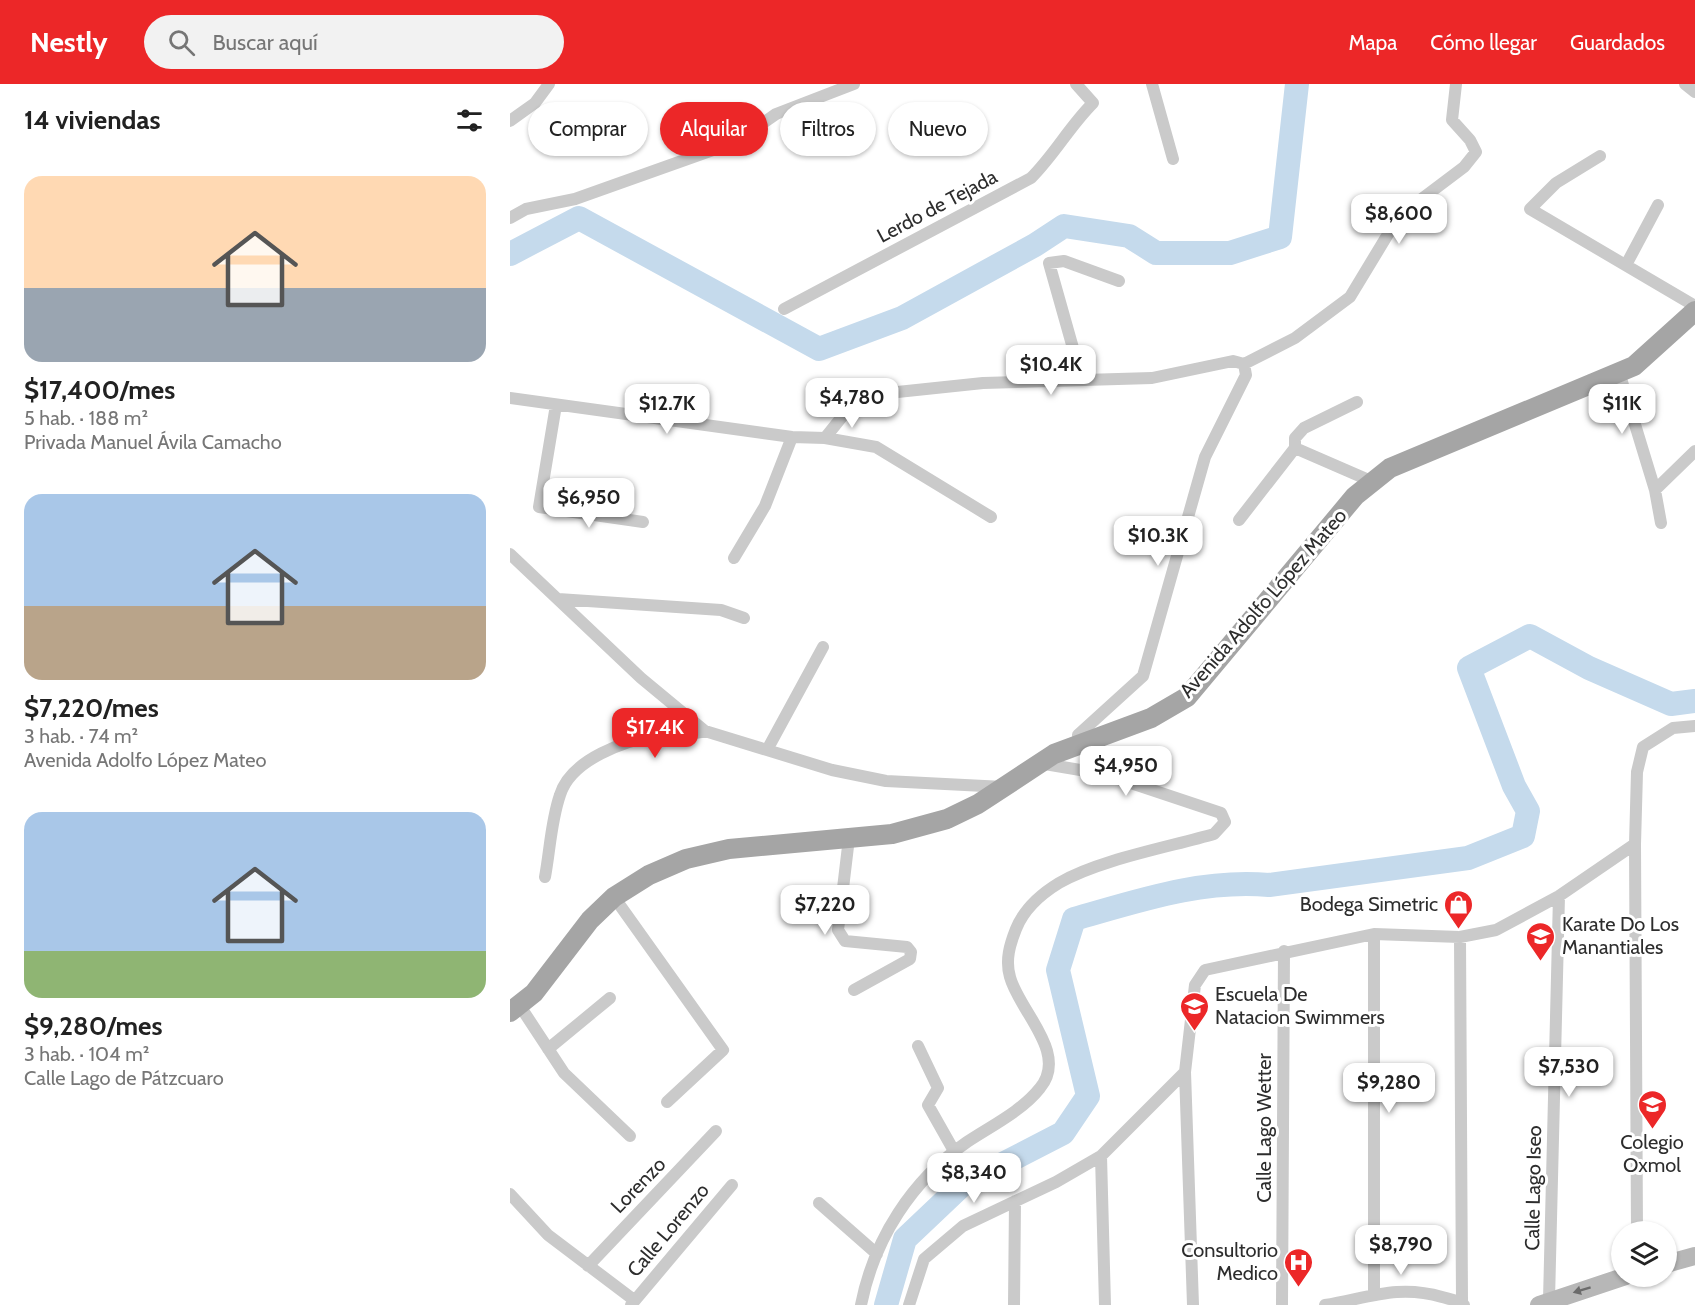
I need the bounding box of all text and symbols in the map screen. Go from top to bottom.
search box [144,15,564,69]
text: Nestly [30,25,108,59]
icon: search [165,26,198,59]
text: Buscar aquí [213,29,318,56]
text: Mapa [1349,30,1397,55]
text: Cómo llegar [1430,30,1537,55]
text: Guardados [1570,30,1665,55]
chip: Comprar [528,102,648,156]
chip: Alquilar [660,102,768,156]
chip: Filtros [780,102,876,156]
chip: Nuevo [888,102,988,156]
text: 14 viviendas [24,104,160,136]
icon: filters [453,104,486,137]
street label: Lerdo de Tejada [873,164,1001,248]
pin: $8,600 [1350,194,1448,245]
text: $8,600 [1365,201,1433,225]
icon: home [201,215,309,323]
pin: $10.4K [1002,345,1100,396]
text: $10.4K [1020,352,1082,376]
text: $17,400/mes [24,374,175,406]
pin: $4,780 [803,378,901,429]
pin: $12.7K [618,384,716,435]
pin: $11K [1586,384,1658,435]
text: $4,780 [819,385,885,409]
text: $12.7K [639,391,695,415]
text: $11K [1603,391,1641,415]
text: 5 hab. · 188 m² [24,406,148,430]
text: Privada Manuel Ávila Camacho [24,430,282,454]
pin: $6,950 [540,478,638,529]
text: $6,950 [557,485,621,509]
street label: Avenida Adolfo López Mateo [1174,504,1352,702]
pin: $10.3K [1109,516,1207,567]
text: $10.3K [1128,523,1188,547]
icon: home [201,533,309,641]
text: $7,220/mes [24,692,159,724]
pin: $17.4K [606,708,704,759]
text: $17.4K [626,715,684,739]
text: 3 hab. · 74 m² [24,724,138,748]
pin: $4,950 [1077,746,1175,797]
text: Avenida Adolfo López Mateo [24,748,267,772]
text: $4,950 [1094,753,1158,777]
icon: home [201,851,309,959]
pin: $7,220 [776,885,874,936]
shop icon: Bodega Simetric [1443,888,1475,930]
text: $7,220 [794,892,856,916]
place label: Bodega Simetric [1300,892,1438,916]
place label: Karate Do Los Manantiales [1562,912,1679,959]
school or university icon: Karate Do Los Manantiales [1525,920,1557,962]
place label: Escuela De Natacion Swimmers [1215,982,1385,1029]
school or university icon: Escuela De Natacion Swimmers [1178,990,1210,1032]
text: $9,280/mes [24,1010,162,1042]
text: 3 hab. · 104 m² [24,1042,149,1066]
pin: $7,530 [1520,1047,1618,1098]
street label: Calle Lago Wetter [1252,1053,1276,1203]
text: $7,530 [1538,1054,1600,1078]
pin: $9,280 [1340,1063,1438,1114]
text: Calle Lago de Pátzcuaro [24,1066,224,1090]
text: $9,280 [1357,1070,1421,1094]
school or university icon: Colegio Oxmol [1636,1088,1668,1130]
street label: Calle Lago Iseo [1520,1125,1546,1251]
place label: Colegio Oxmol [1620,1130,1684,1177]
street label: Lorenzo [606,1152,670,1218]
pin: $8,340 [925,1153,1023,1204]
text: $8,340 [941,1160,1007,1184]
street label: Calle Lorenzo [622,1178,714,1282]
map controls [1611,1221,1677,1287]
button: layers [1611,1221,1677,1287]
pin: $8,790 [1352,1225,1450,1276]
text: $8,790 [1369,1232,1433,1256]
place label: Consultorio Medico [1181,1238,1278,1285]
hospital icon: Consultorio Medico [1283,1246,1315,1288]
one-way arrow [1573,1286,1591,1295]

